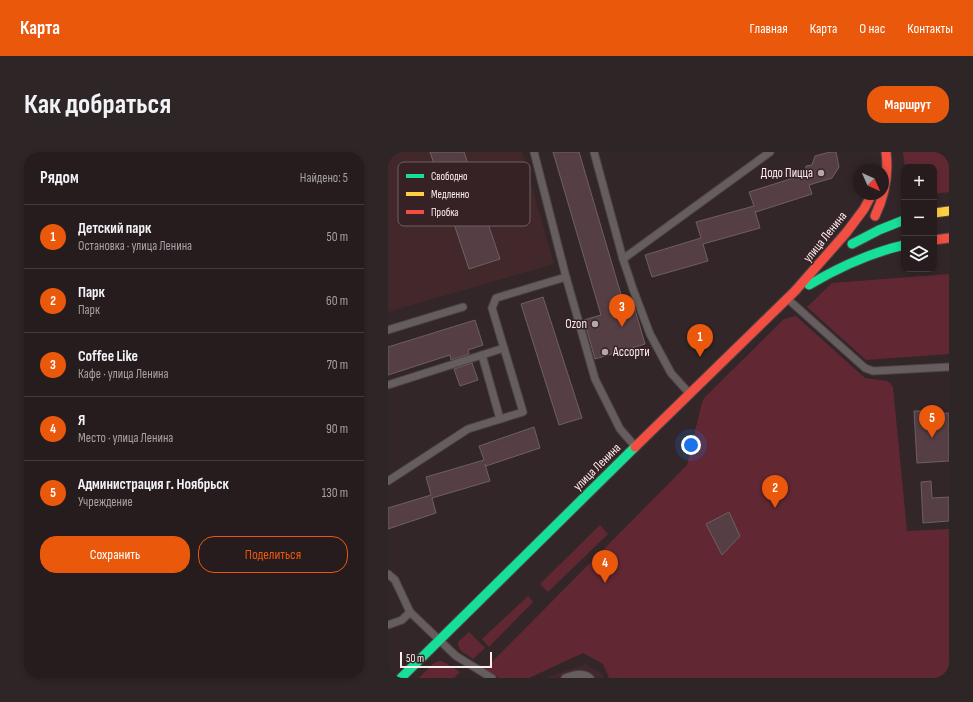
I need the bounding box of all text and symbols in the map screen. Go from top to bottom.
text: Карта [20,17,60,40]
text: Главная [750,20,788,37]
text: Карта [810,20,837,37]
text: О нас [859,20,885,37]
text: Контакты [907,20,953,37]
button: Маршрут [867,86,949,123]
text: Как добраться [24,88,171,121]
legend [398,162,530,226]
north arrow [853,164,889,200]
map controls [901,164,937,272]
button: + [901,164,937,200]
place label: Додо Пицца [761,165,813,181]
text: Рядом [40,168,79,188]
marker: Додо Пицца [816,168,826,178]
text: Найдено: 5 [300,170,348,186]
text: Свободно [431,170,468,183]
text: Медленно [431,188,470,201]
button: − [901,200,937,236]
text: Пробка [431,206,459,219]
street label: улица Ленина [800,208,850,266]
text: Детский парк [78,219,151,238]
text: 1 [50,229,56,245]
text: 50 m [327,229,348,245]
button: layers [901,236,937,272]
text: Остановка · улица Ленина [78,238,192,254]
text: Парк [78,283,105,302]
text: 2 [50,293,56,309]
text: 60 m [326,293,348,309]
pin: 3 [609,294,635,327]
text: Парк [78,302,100,318]
place label: Ozon [565,316,587,332]
marker: Ozon [590,319,600,329]
pin: 1 [687,324,713,357]
place label: Ассорти [612,344,650,360]
text: Coffee Like [78,347,138,366]
marker: Ассорти [600,347,610,357]
text: 3 [50,357,56,373]
text: 70 m [327,357,348,373]
text: Кафе · улица Ленина [78,366,169,382]
pin: 5 [919,405,945,438]
text: Я [78,411,85,430]
text: 4 [50,421,56,437]
text: 90 m [326,421,348,437]
text: Место · улица Ленина [78,430,173,446]
your location [681,435,701,455]
street label: улица Ленина [570,440,624,494]
text: Администрация г. Ноябрьск [78,475,229,494]
pin: 2 [762,475,788,508]
text: 5 [50,485,56,501]
text: 130 m [322,485,348,501]
text: Учреждение [78,494,133,510]
button: Сохранить [40,536,190,573]
button: Поделиться [198,536,348,573]
pin: 4 [592,550,618,583]
scale bar [400,650,492,669]
text: 50 m [406,652,424,665]

